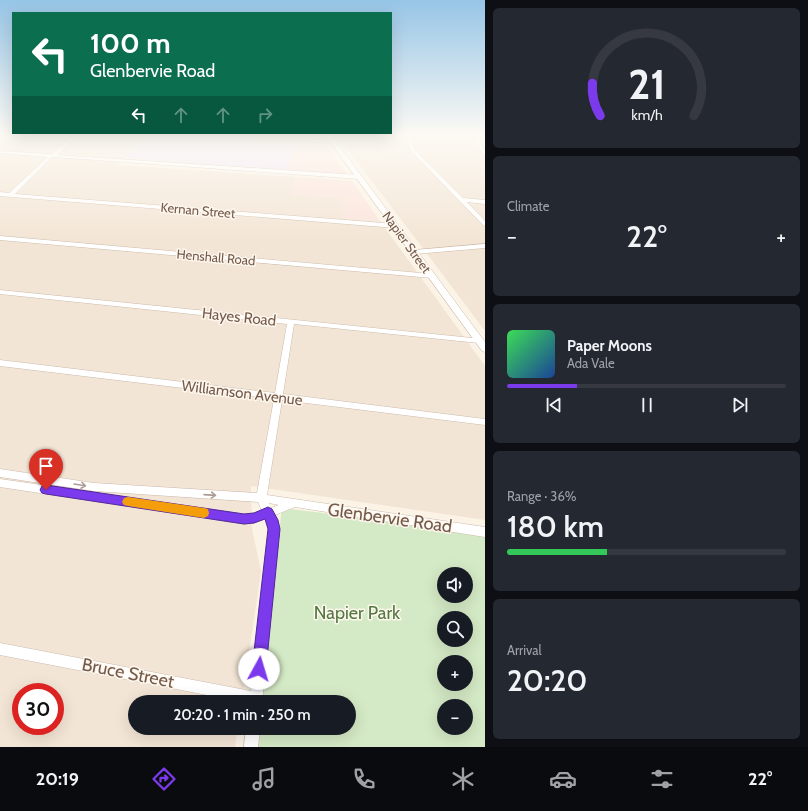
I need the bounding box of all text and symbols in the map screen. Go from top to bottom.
text: 100 m [90,26,171,60]
icon: left [24,28,76,80]
text: 21 [628,59,665,109]
text: Glenbervie Road [90,60,215,82]
icon: left [128,104,150,126]
icon: ahead [170,104,192,126]
icon: ahead [212,104,234,126]
icon: right [254,104,276,126]
text: km/h [631,105,662,123]
text: Climate [507,198,549,214]
street label: Kernan Street [160,199,237,221]
street label: Napier Street [379,208,435,276]
text: 22° [626,218,667,255]
text: − [507,223,517,250]
text: + [776,223,786,250]
street label: Henshall Road [176,246,256,268]
street label: Hayes Road [201,304,277,330]
text: Paper Moons [567,337,652,355]
text: Ada Vale [567,355,615,371]
street label: Williamson Avenue [181,377,304,409]
icon: previous [543,394,565,416]
icon: pause [636,394,658,416]
icon: next [729,394,751,416]
pin [29,449,63,490]
icon: arrive [35,455,57,477]
one-way arrow [73,481,86,489]
text: Range · 36% [507,488,576,504]
one-way arrow [203,491,216,498]
street label: Glenbervie Road [326,498,454,538]
text: 180 km [507,508,604,545]
map controls [437,567,473,735]
button: sound [437,567,473,603]
park label: Napier Park [314,602,401,624]
button: search [437,611,473,647]
text: Arrival [507,642,542,658]
position arrow [238,648,280,690]
street label: Bruce Street [80,653,176,693]
button: + [437,655,473,691]
text: 20:20 [507,662,587,699]
speed limit sign: 30 [12,683,64,735]
button: − [437,699,473,735]
text: 20:20 · 1 min · 250 m [173,706,311,724]
icon: directions [150,765,178,793]
icon: music [250,765,278,793]
icon: phone [350,765,378,793]
icon: climate [449,765,477,793]
icon: car [549,765,577,793]
icon: filters [648,765,676,793]
text: 20:19 [36,768,79,790]
text: 22° [748,768,772,790]

